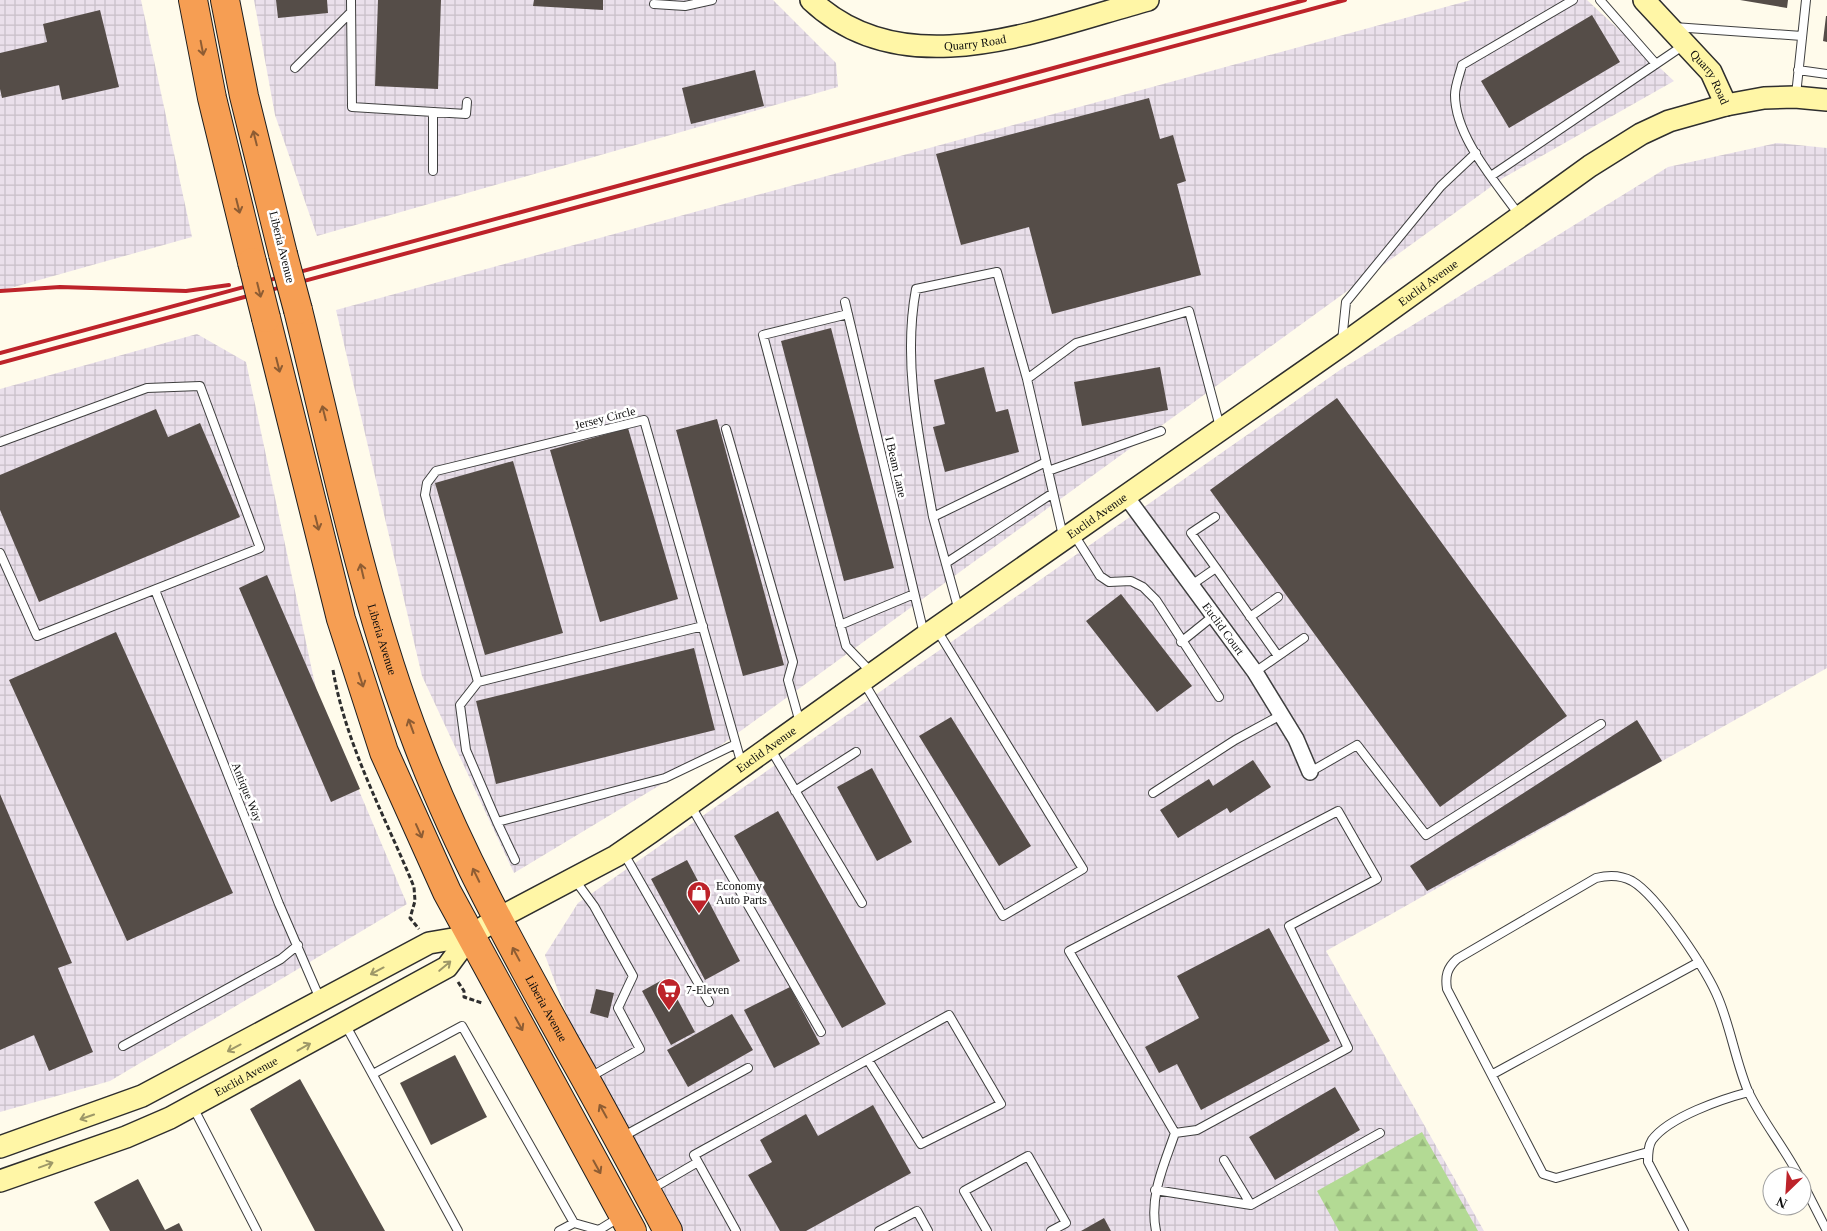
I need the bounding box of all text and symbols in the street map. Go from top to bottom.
street label: Quarry Road [944,32,1007,53]
one-way arrow [197,39,207,55]
street label: Quarry Road [1687,47,1732,107]
one-way arrow [250,131,259,147]
one-way arrow [234,198,244,214]
street label: Liberia Avenue [266,210,298,284]
street label: Euclid Avenue [1396,257,1461,309]
one-way arrow [255,281,264,297]
one-way arrow [274,357,283,373]
street label: Jersey Circle [573,404,637,432]
one-way arrow [319,406,328,422]
street label: I Beam Lane [882,435,910,499]
street label: Euclid Avenue [1064,490,1130,542]
one-way arrow [313,515,322,531]
one-way arrow [357,564,366,580]
street label: Euclid Court [1199,600,1248,658]
street label: Liberia Avenue [365,602,400,677]
one-way arrow [356,671,366,687]
one-way arrow [406,719,415,734]
street label: Euclid Avenue [734,724,799,776]
street label: Antique Way [229,760,265,824]
one-way arrow [415,823,424,838]
one-way arrow [471,868,480,883]
place label: Economy Auto Parts [716,879,767,907]
shop icon: Economy Auto Parts [686,880,712,914]
one-way arrow [511,947,521,961]
one-way arrow [439,960,452,971]
one-way arrow [369,966,384,976]
street label: Liberia Avenue [522,973,570,1044]
supermarket icon: 7-Eleven [656,977,682,1011]
place label: 7-Eleven [686,983,729,997]
one-way arrow [514,1017,524,1032]
one-way arrow [297,1041,311,1051]
one-way arrow [226,1043,241,1053]
street label: Euclid Avenue [212,1054,280,1099]
one-way arrow [598,1104,608,1119]
one-way arrow [80,1113,95,1122]
one-way arrow [38,1159,54,1169]
one-way arrow [593,1159,602,1174]
north arrow [1762,1166,1812,1216]
text: N [1774,1193,1789,1211]

